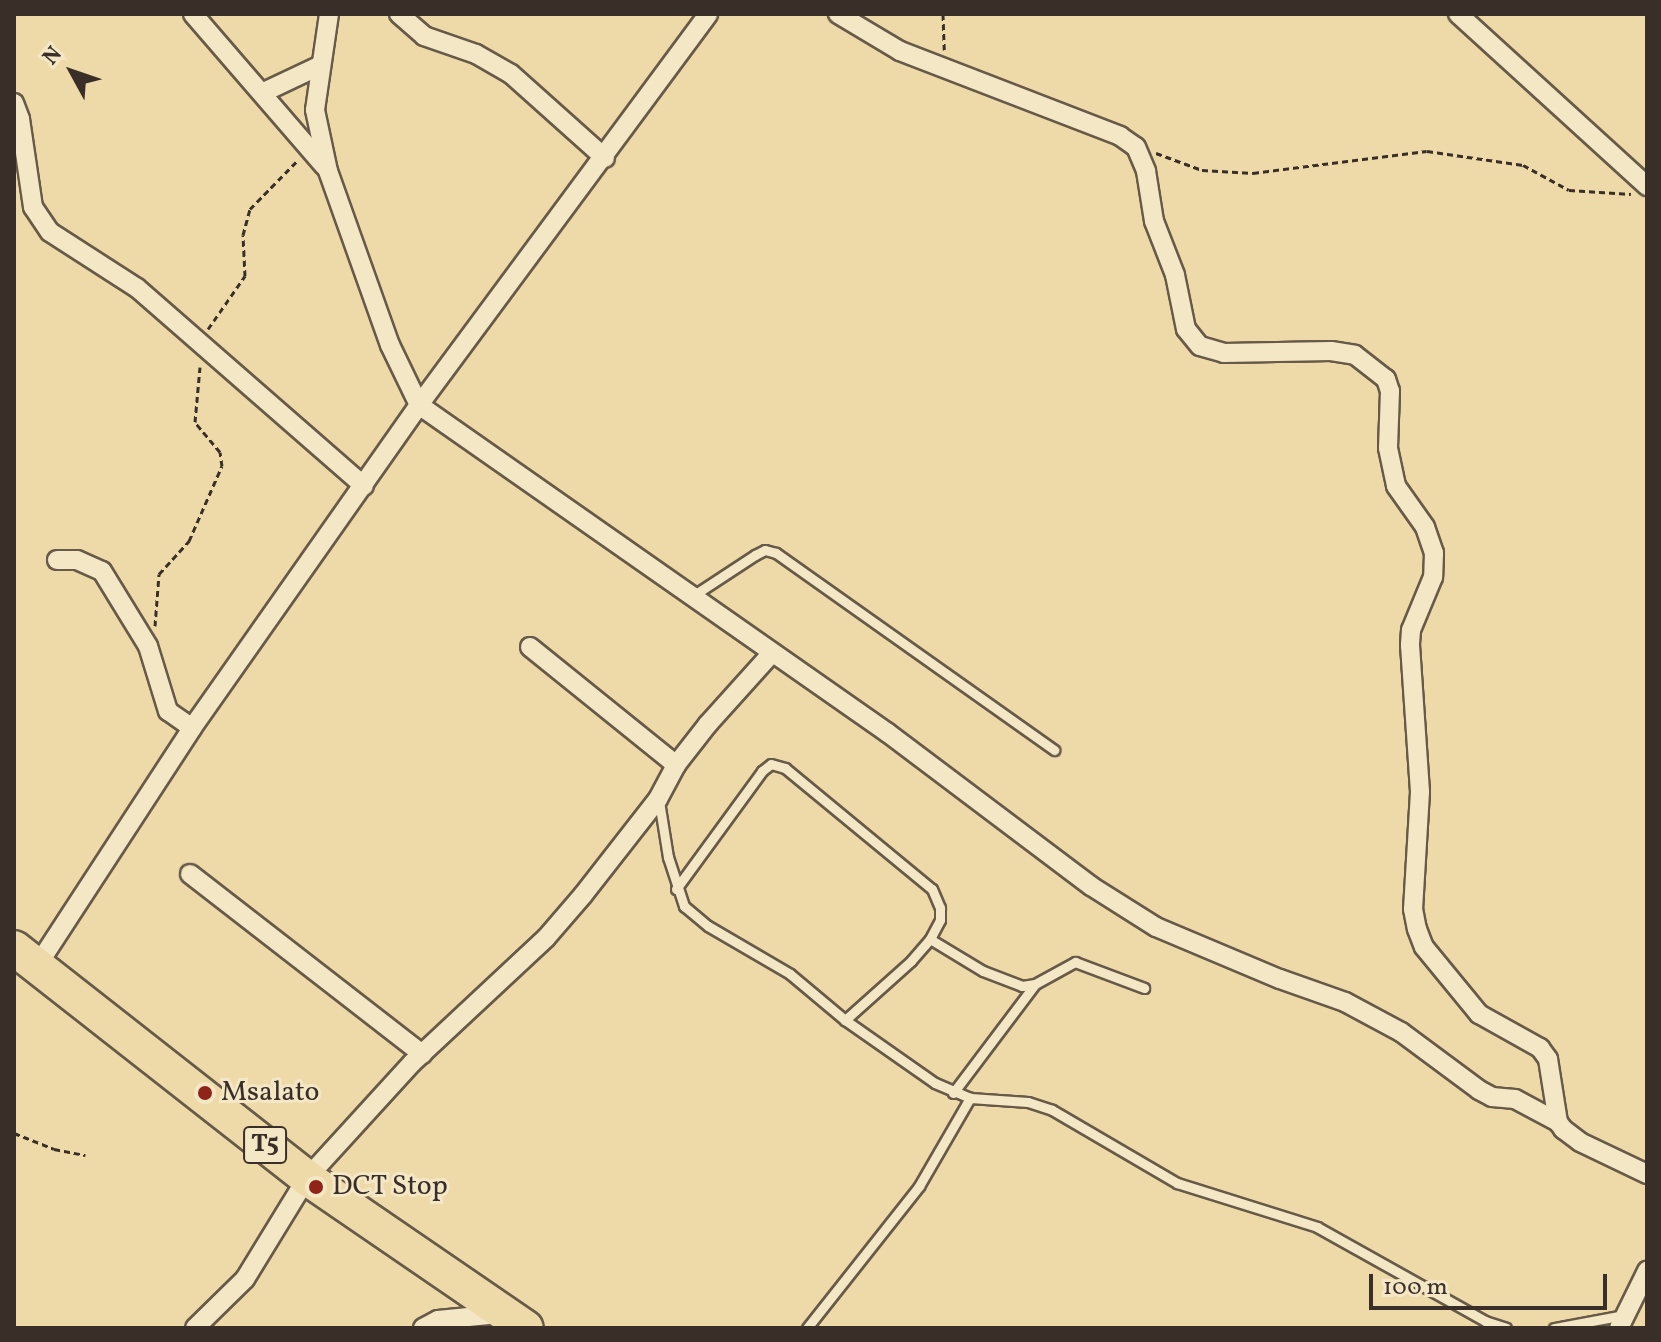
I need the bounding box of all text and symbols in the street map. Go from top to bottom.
north arrow [32,32,112,112]
text: N [36,40,70,72]
place label: Msalato [221,1076,319,1110]
marker: Msalato [196,1084,214,1102]
road number: T5 [243,1123,287,1167]
place label: DCT Stop [332,1170,449,1204]
marker: DCT Stop [307,1178,325,1196]
scale bar [1373,1258,1611,1308]
text: 100 m [1383,1271,1448,1305]

